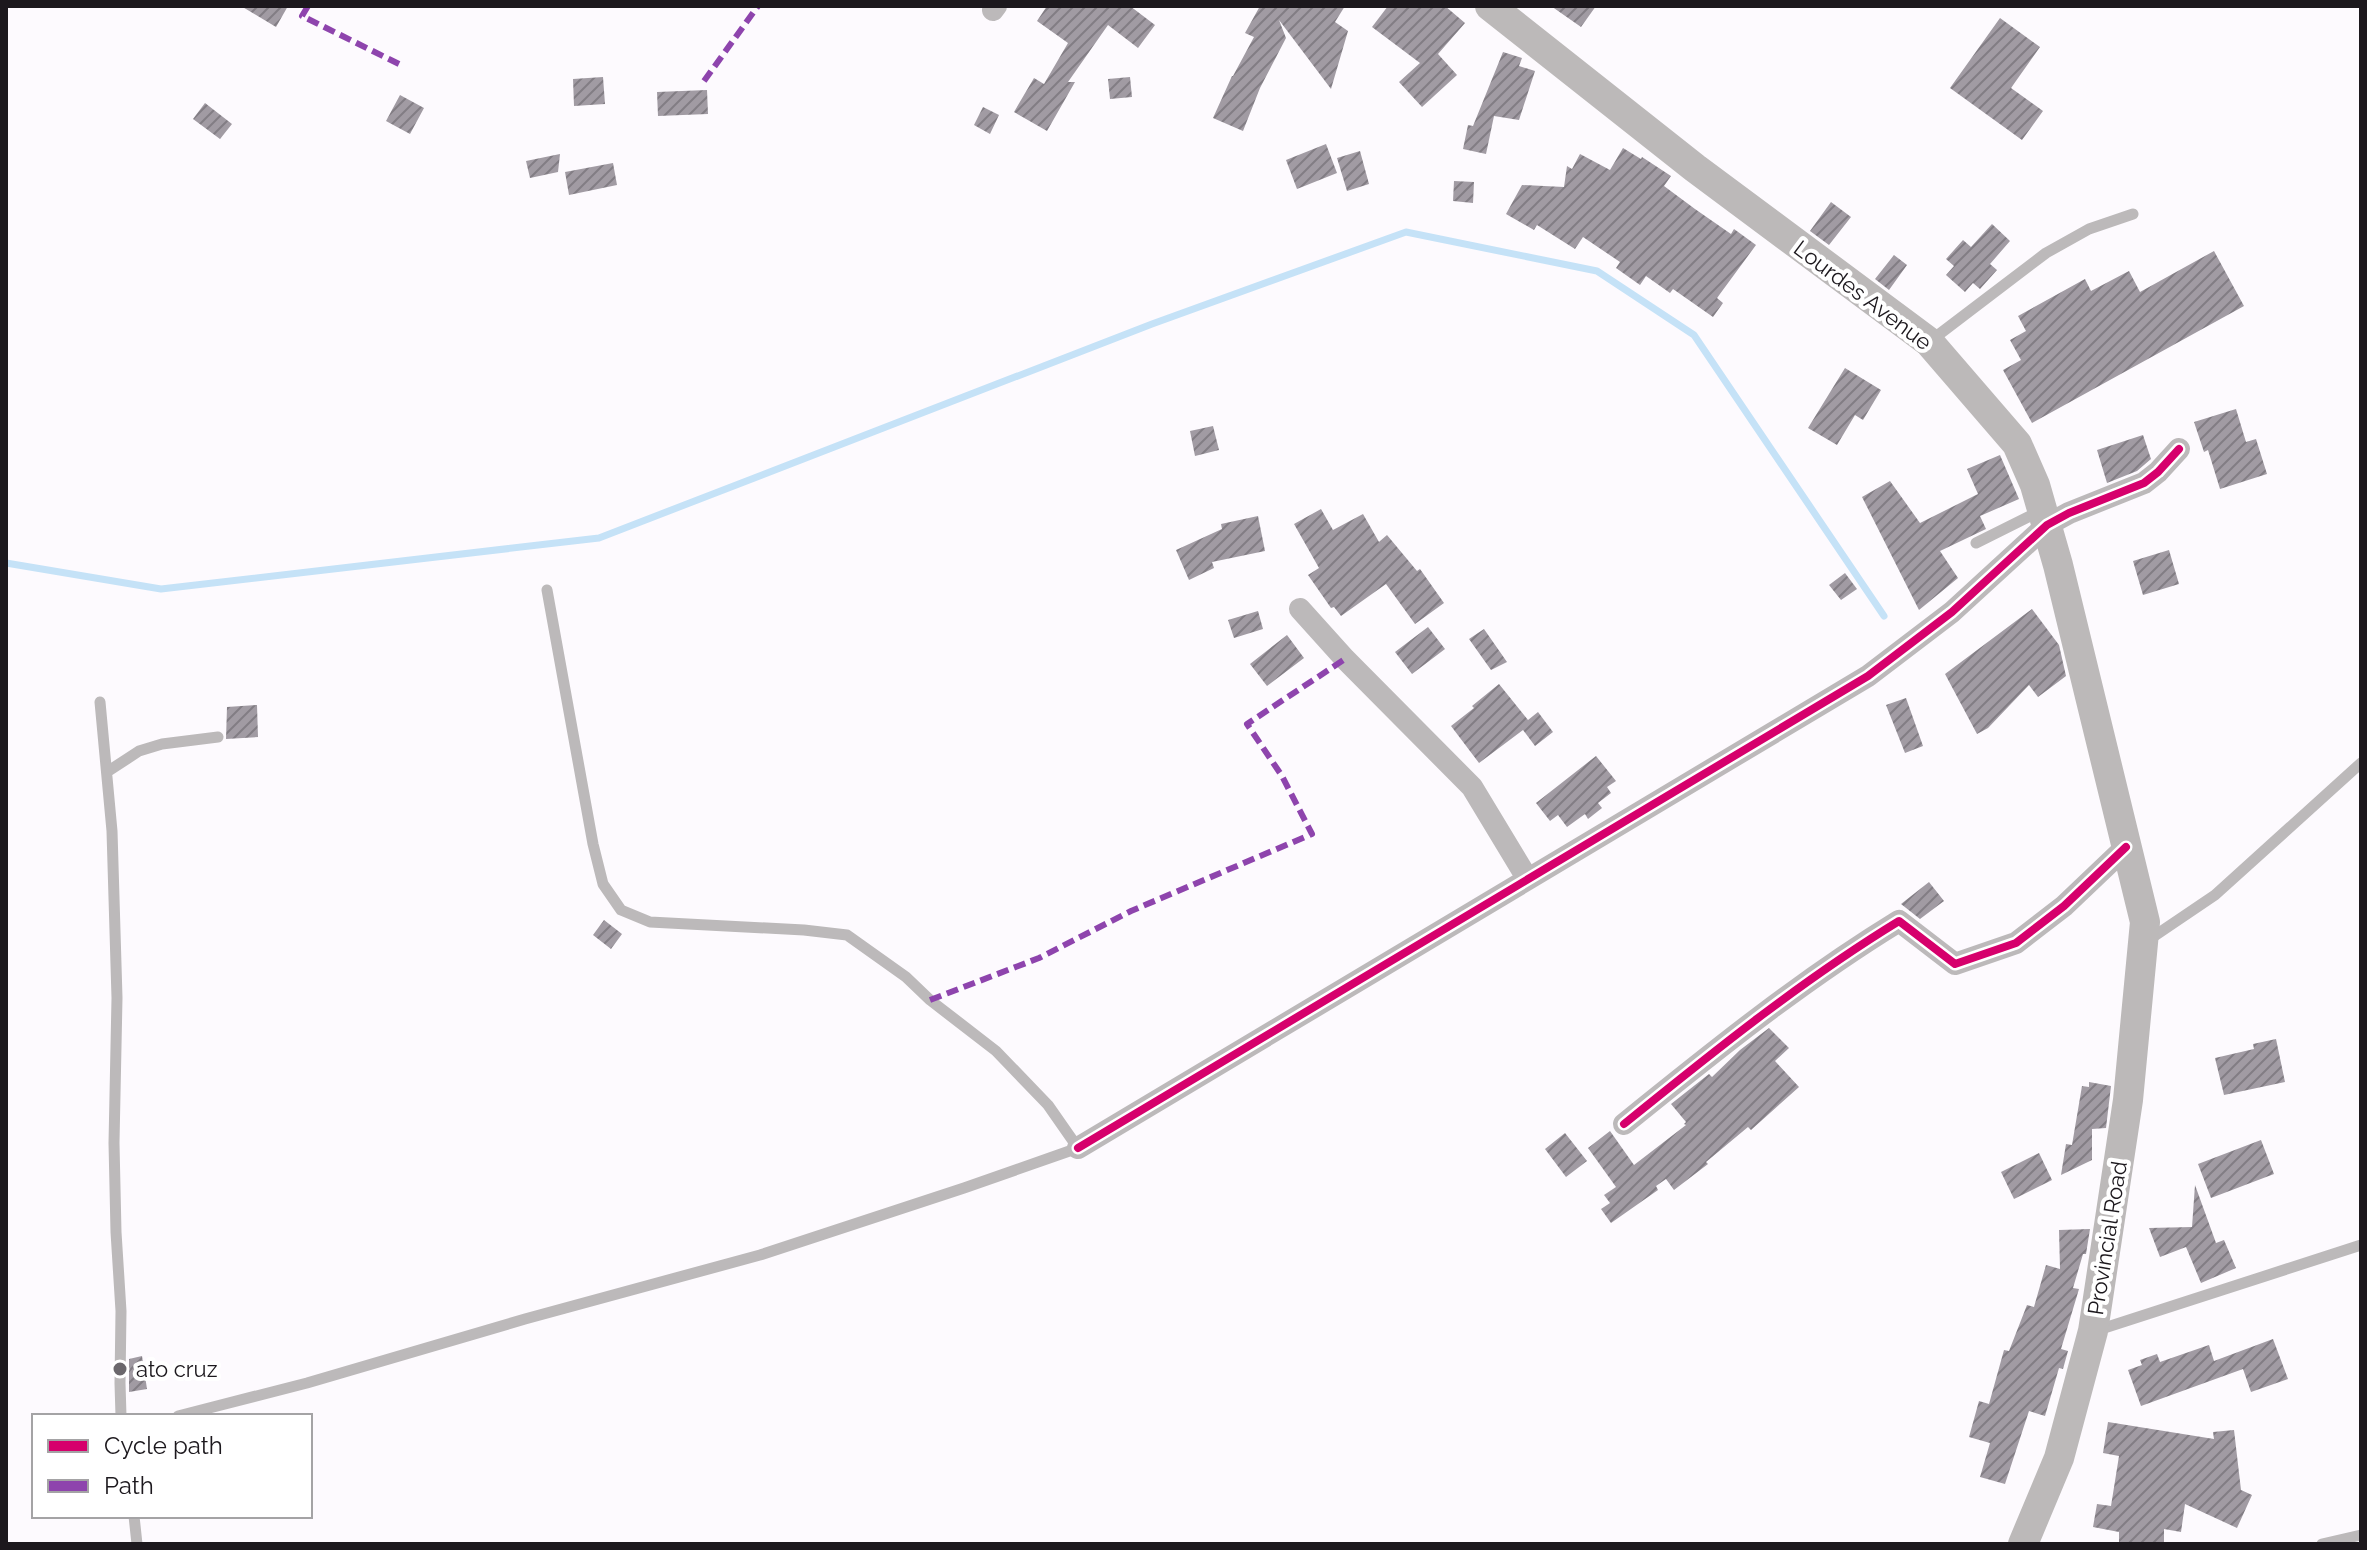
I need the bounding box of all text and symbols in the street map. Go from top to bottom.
street label: Lourdes Avenue [1789,235,1937,355]
street label: Provincial Road [2082,1159,2132,1317]
place label: ato cruz [136,1356,218,1382]
marker: ato cruz [111,1360,129,1378]
legend [32,1414,312,1518]
text: Cycle path [104,1431,223,1460]
text: Path [104,1471,154,1500]

